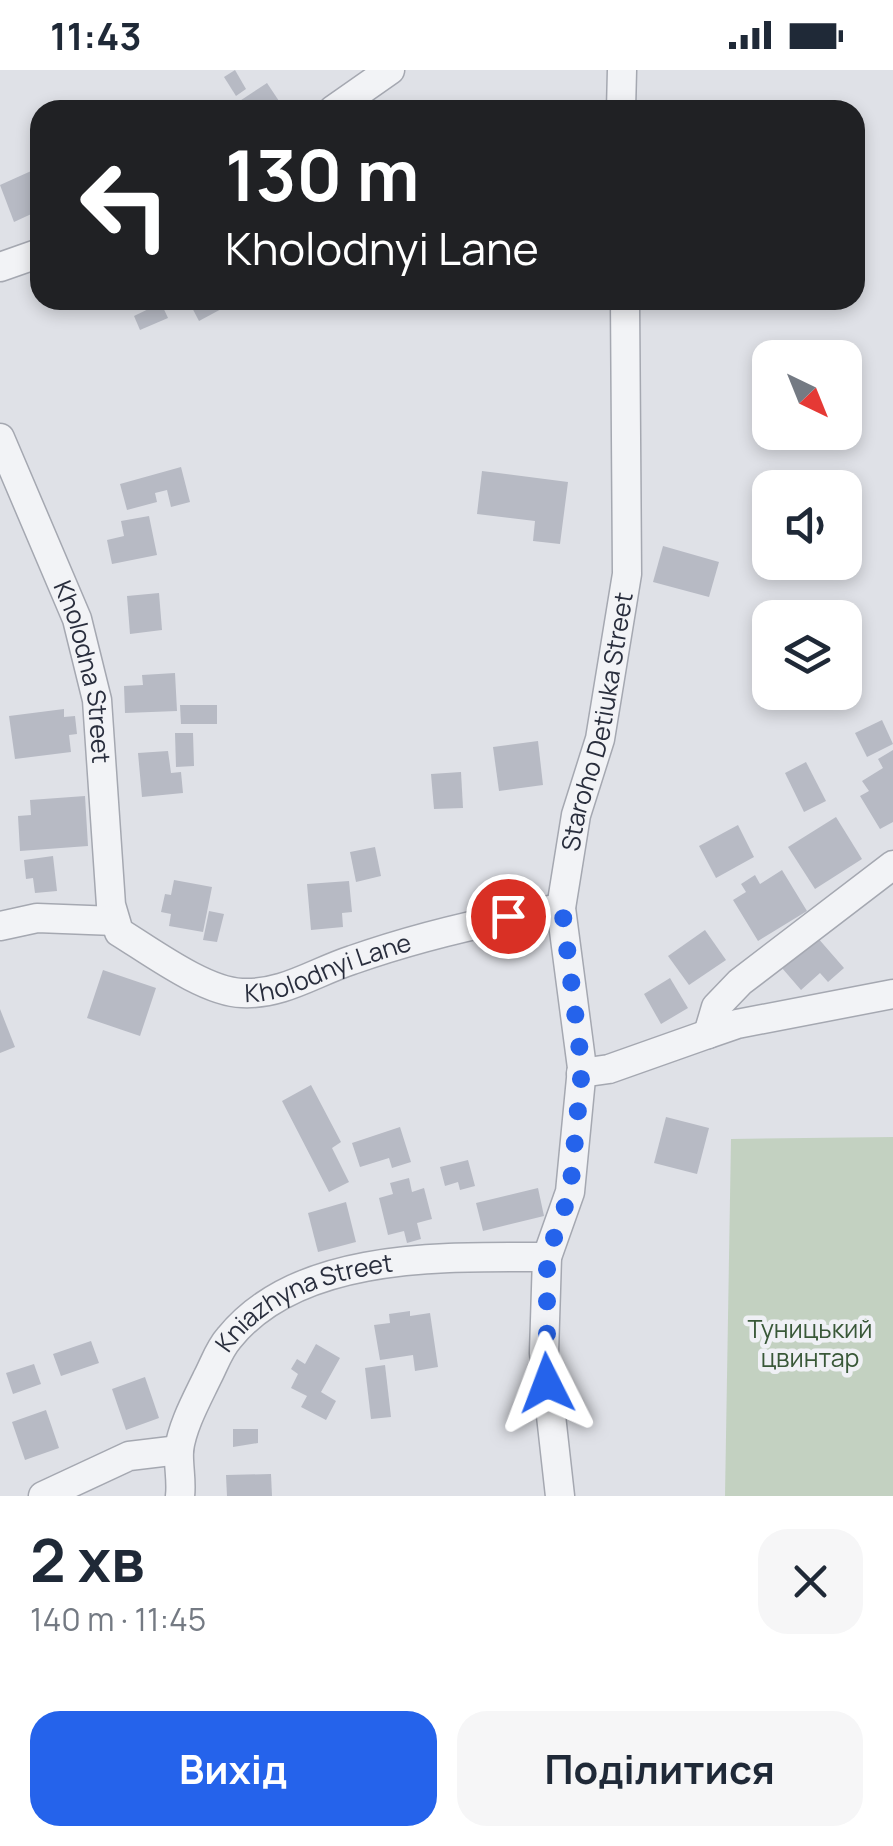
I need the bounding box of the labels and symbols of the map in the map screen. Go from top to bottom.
north arrow [752,340,862,450]
street label: Kholodna Street [46,575,119,764]
street label: Staroho Detiuka Street [552,590,641,854]
pin [466,874,551,959]
street label: Kholodnyi Lane [244,924,415,1010]
street label: Kniazhyna Street [206,1245,395,1359]
park label: Туницький цвинтар [747,1311,873,1375]
position arrow [495,1331,599,1435]

